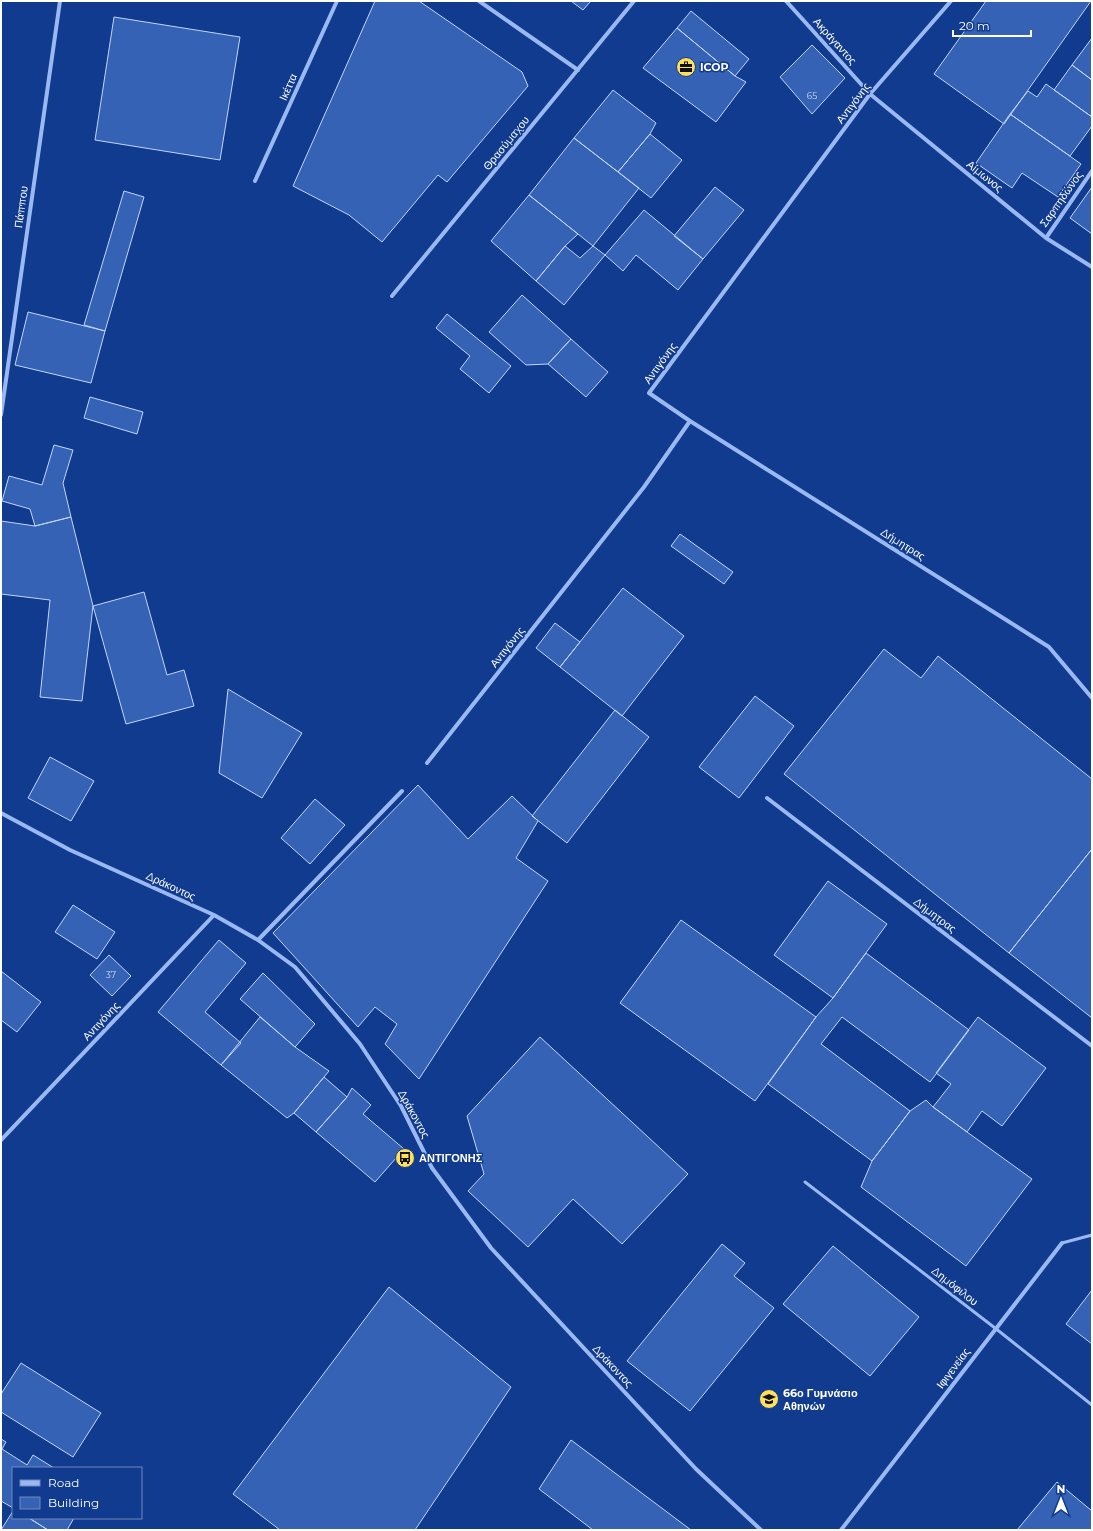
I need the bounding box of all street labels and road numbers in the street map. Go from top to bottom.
street label: Ακράγαντος [810,15,860,67]
street label: Ικέττα [276,71,300,103]
street label: Αντιγόνης [833,80,873,126]
street label: Θρασύμαχου [480,113,532,173]
street label: Αίμωνος [964,157,1006,195]
street label: Σαρπηδώνος [1037,168,1085,230]
street label: Πάππου [11,185,31,229]
street label: Αντιγόνης [640,339,680,387]
street label: Δήμητρας [878,525,928,563]
street label: Αντιγόνης [487,624,527,670]
street label: Δράκοντος [144,868,198,904]
street label: Δήμητρας [911,894,959,936]
street label: Αντιγόνης [80,999,122,1043]
street label: Δράκοντος [395,1087,433,1141]
street label: Δημόφιλου [929,1263,981,1309]
street label: Δράκοντος [590,1342,636,1390]
street label: Ιφιγενείας [933,1345,973,1391]

